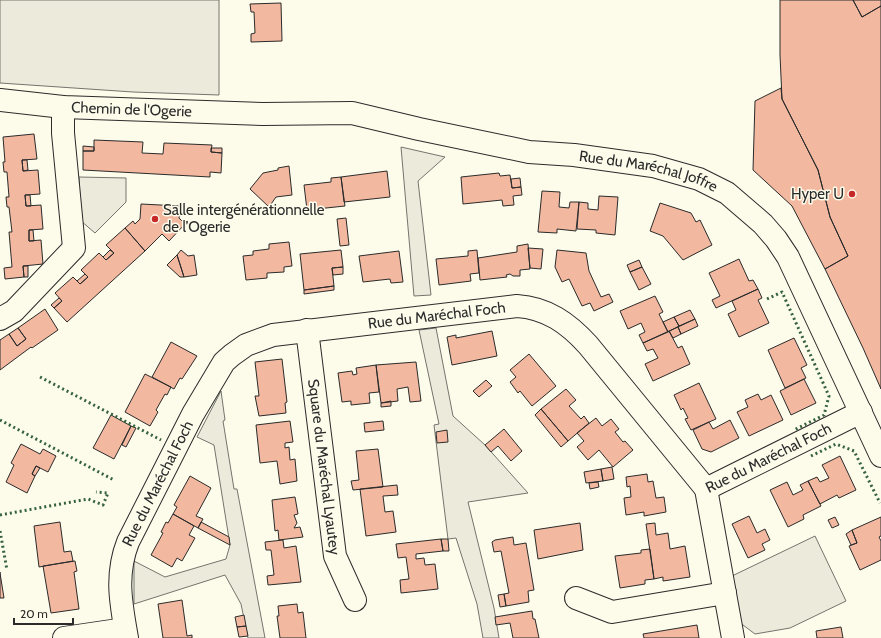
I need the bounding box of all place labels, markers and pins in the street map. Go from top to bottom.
place label: Hyper U [791,185,844,203]
marker: Hyper U [847,189,857,199]
place label: Salle intergénérationnelle de l’Ogerie [163,201,325,236]
marker: Salle intergénérationnelle de l’Ogerie [150,214,160,224]

